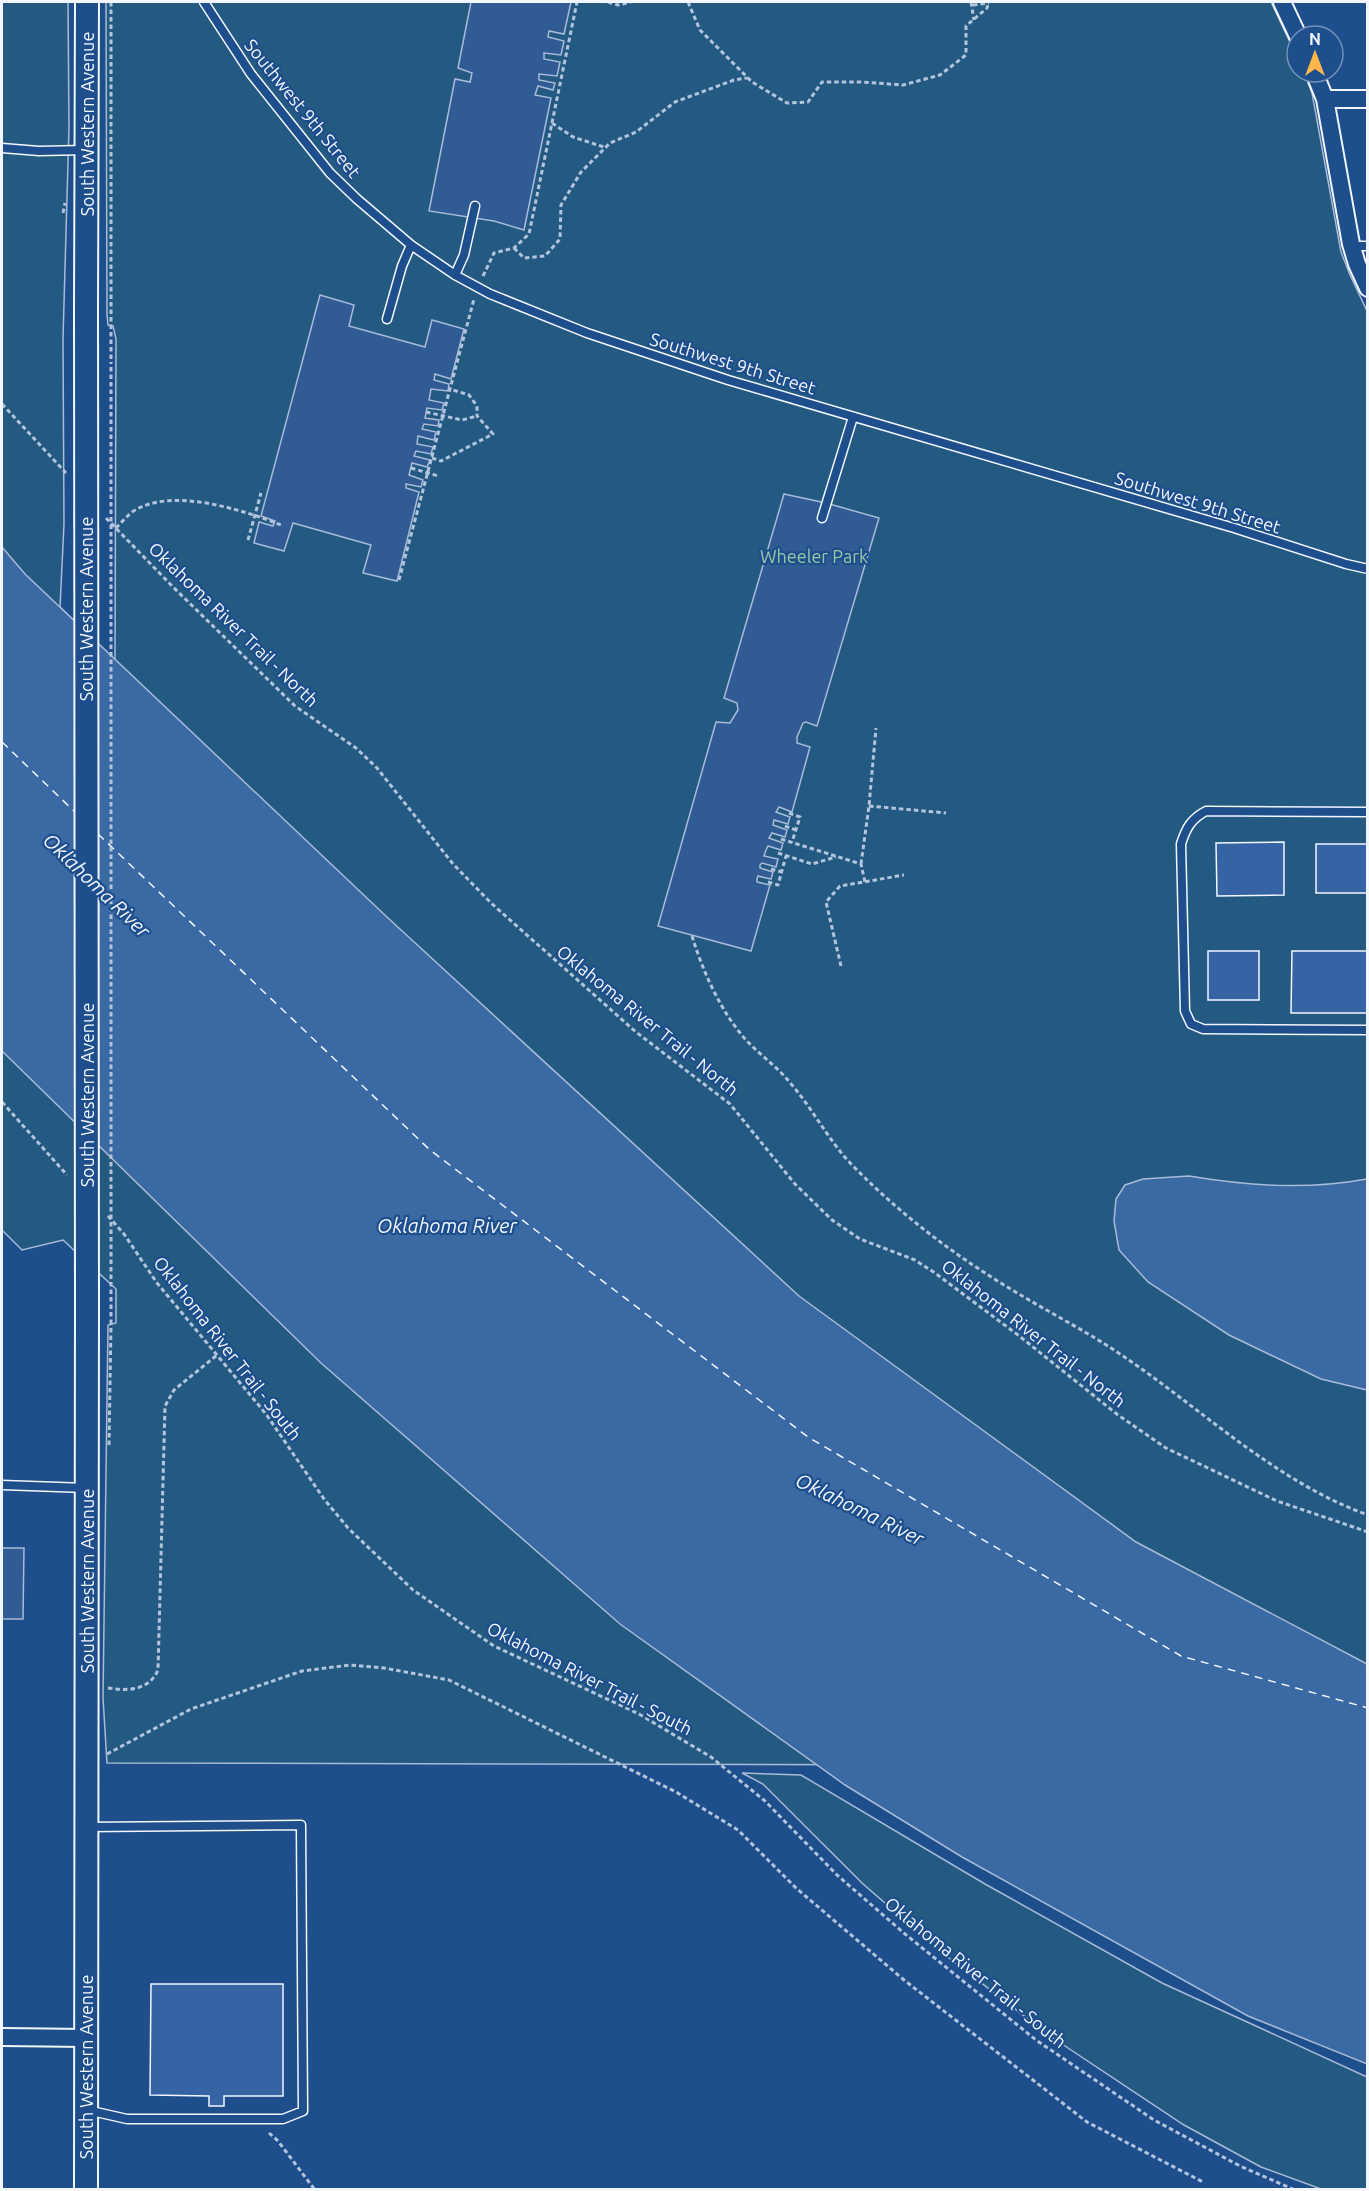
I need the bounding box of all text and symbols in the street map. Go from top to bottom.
north arrow [1285,24,1345,84]
text: N [1309,30,1321,48]
street label: South Western Avenue [77,32,97,216]
street label: Southwest 9th Street [241,35,365,181]
street label: Southwest 9th Street [648,328,818,398]
street label: Southwest 9th Street [1113,467,1283,537]
street label: South Western Avenue [76,517,96,701]
street label: Oklahoma River Trail - North [145,538,323,710]
park label: Wheeler Park [760,546,868,566]
water label: Oklahoma River [39,828,156,943]
street label: Oklahoma River Trail - North [553,941,743,1099]
street label: South Western Avenue [77,1003,97,1187]
water label: Oklahoma River [377,1214,518,1237]
street label: Oklahoma River Trail - South [150,1252,306,1444]
street label: Oklahoma River Trail - North [938,1255,1130,1411]
water label: Oklahoma River [792,1468,929,1551]
street label: South Western Avenue [77,1489,97,1673]
street label: Oklahoma River Trail - South [484,1617,696,1739]
street label: Oklahoma River Trail - South [881,1893,1071,2051]
street label: South Western Avenue [76,1975,96,2159]

